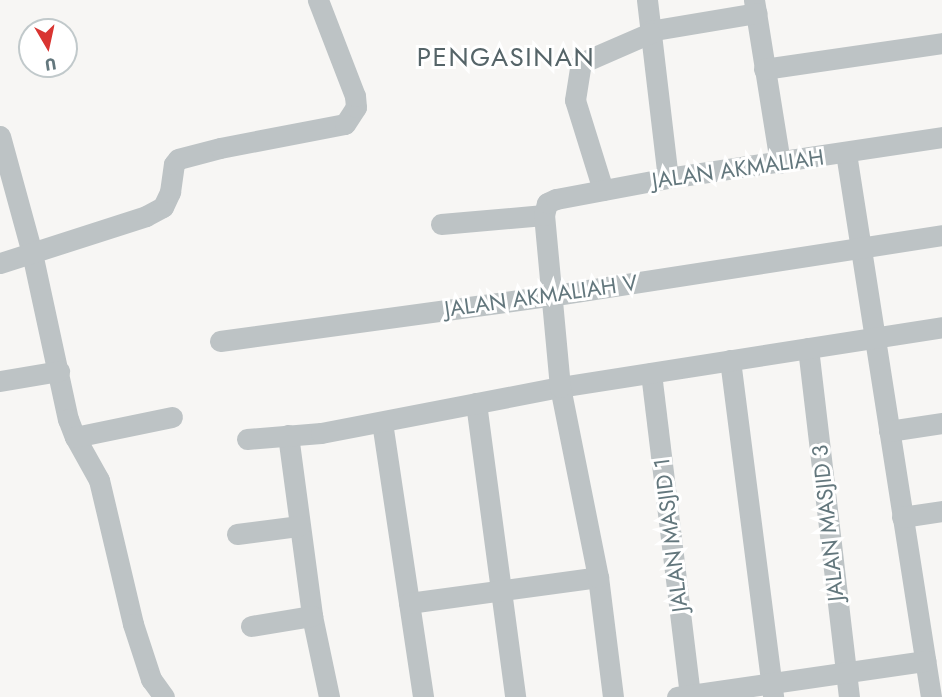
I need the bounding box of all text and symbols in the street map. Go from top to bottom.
north arrow [18,18,78,78]
district label: PENGASINAN [417,42,595,74]
text: U [43,52,58,77]
street label: JALAN AKMALIAH [650,144,826,194]
street label: JALAN AKMALIAH V [443,269,639,323]
street label: JALAN MASJID 3 [807,443,849,603]
street label: JALAN MASJID 1 [648,456,694,614]

